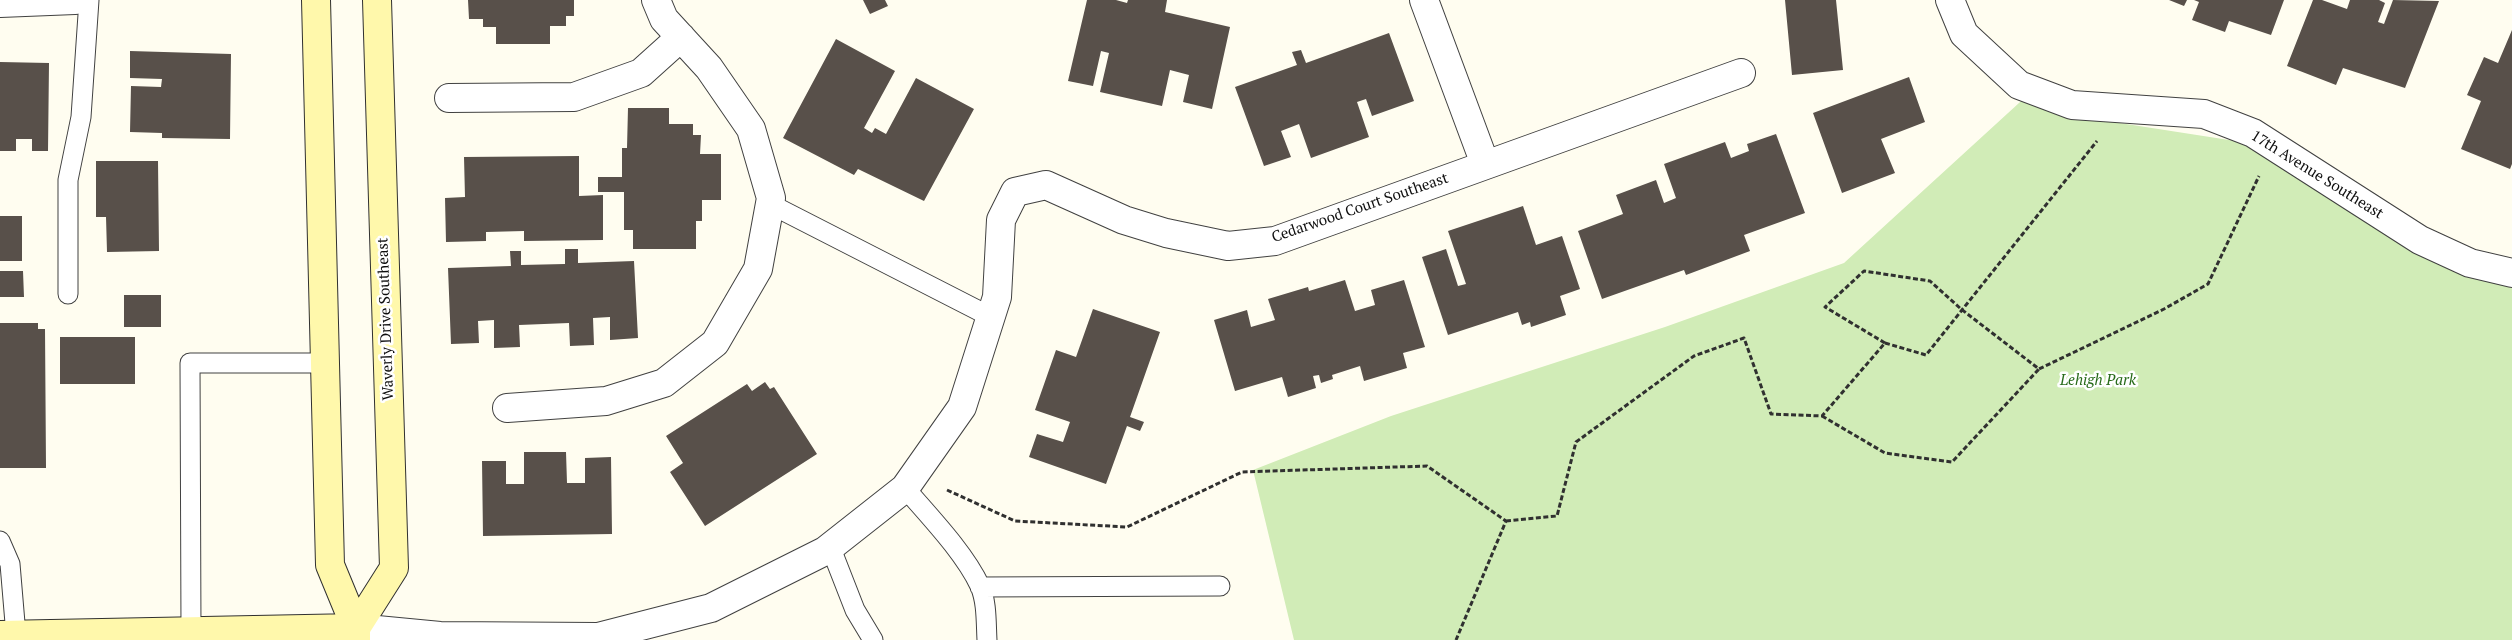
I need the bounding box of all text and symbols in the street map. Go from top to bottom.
street label: 17th Avenue Southeast [2248,127,2386,223]
street label: Cedarwood Court Southeast [1269,169,1451,247]
street label: Waverly Drive Southeast [374,237,398,401]
park label: Lehigh Park [2060,372,2136,390]

